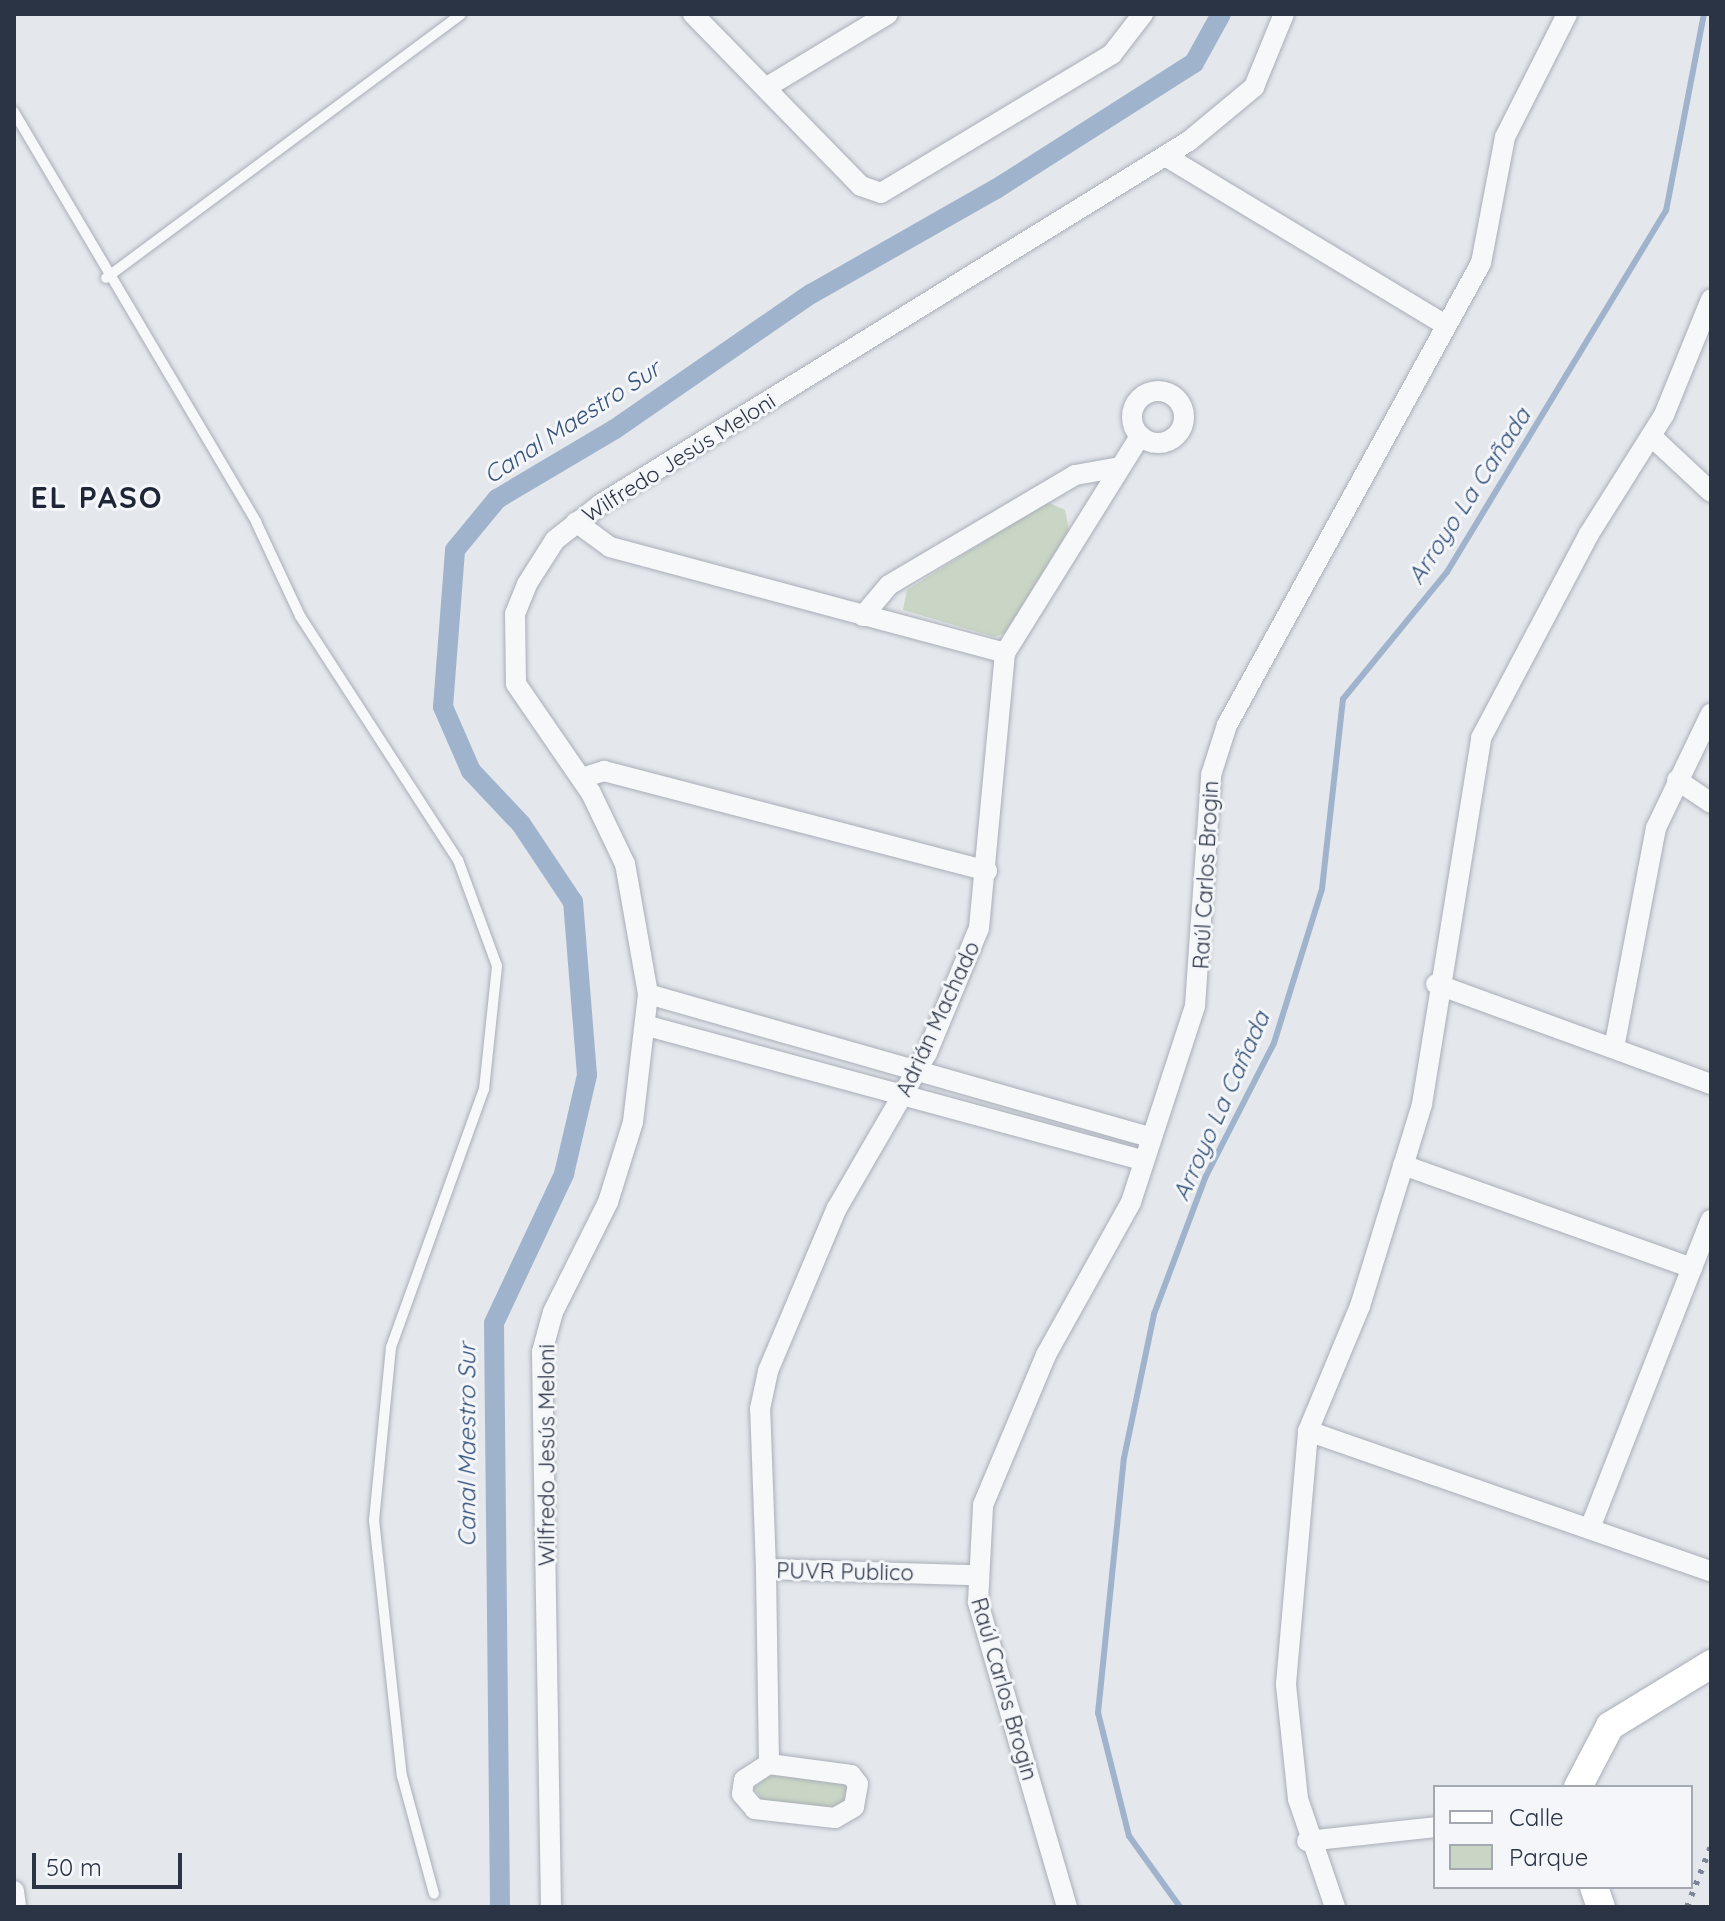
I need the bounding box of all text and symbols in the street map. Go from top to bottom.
water label: Canal Maestro Sur [479,354,665,490]
street label: Wilfredo Jesús Meloni [578,388,780,528]
water label: Arroyo La Cañada [1401,403,1537,589]
district label: EL PASO [30,479,164,515]
street label: Raúl Carlos Brogin [1188,780,1224,970]
street label: Adrián Machado [891,937,985,1101]
water label: Arroyo La Cañada [1166,1007,1276,1205]
water label: Canal Maestro Sur [453,1343,481,1547]
street label: Wilfredo Jesús Meloni [534,1344,560,1566]
street label: PUVR Publico [776,1558,914,1586]
street label: Raúl Carlos Brogin [965,1595,1043,1783]
legend [1433,1785,1693,1889]
text: Calle [1509,1802,1564,1832]
scale bar [36,1837,186,1887]
text: Parque [1509,1842,1588,1872]
text: 50 m [46,1852,102,1882]

